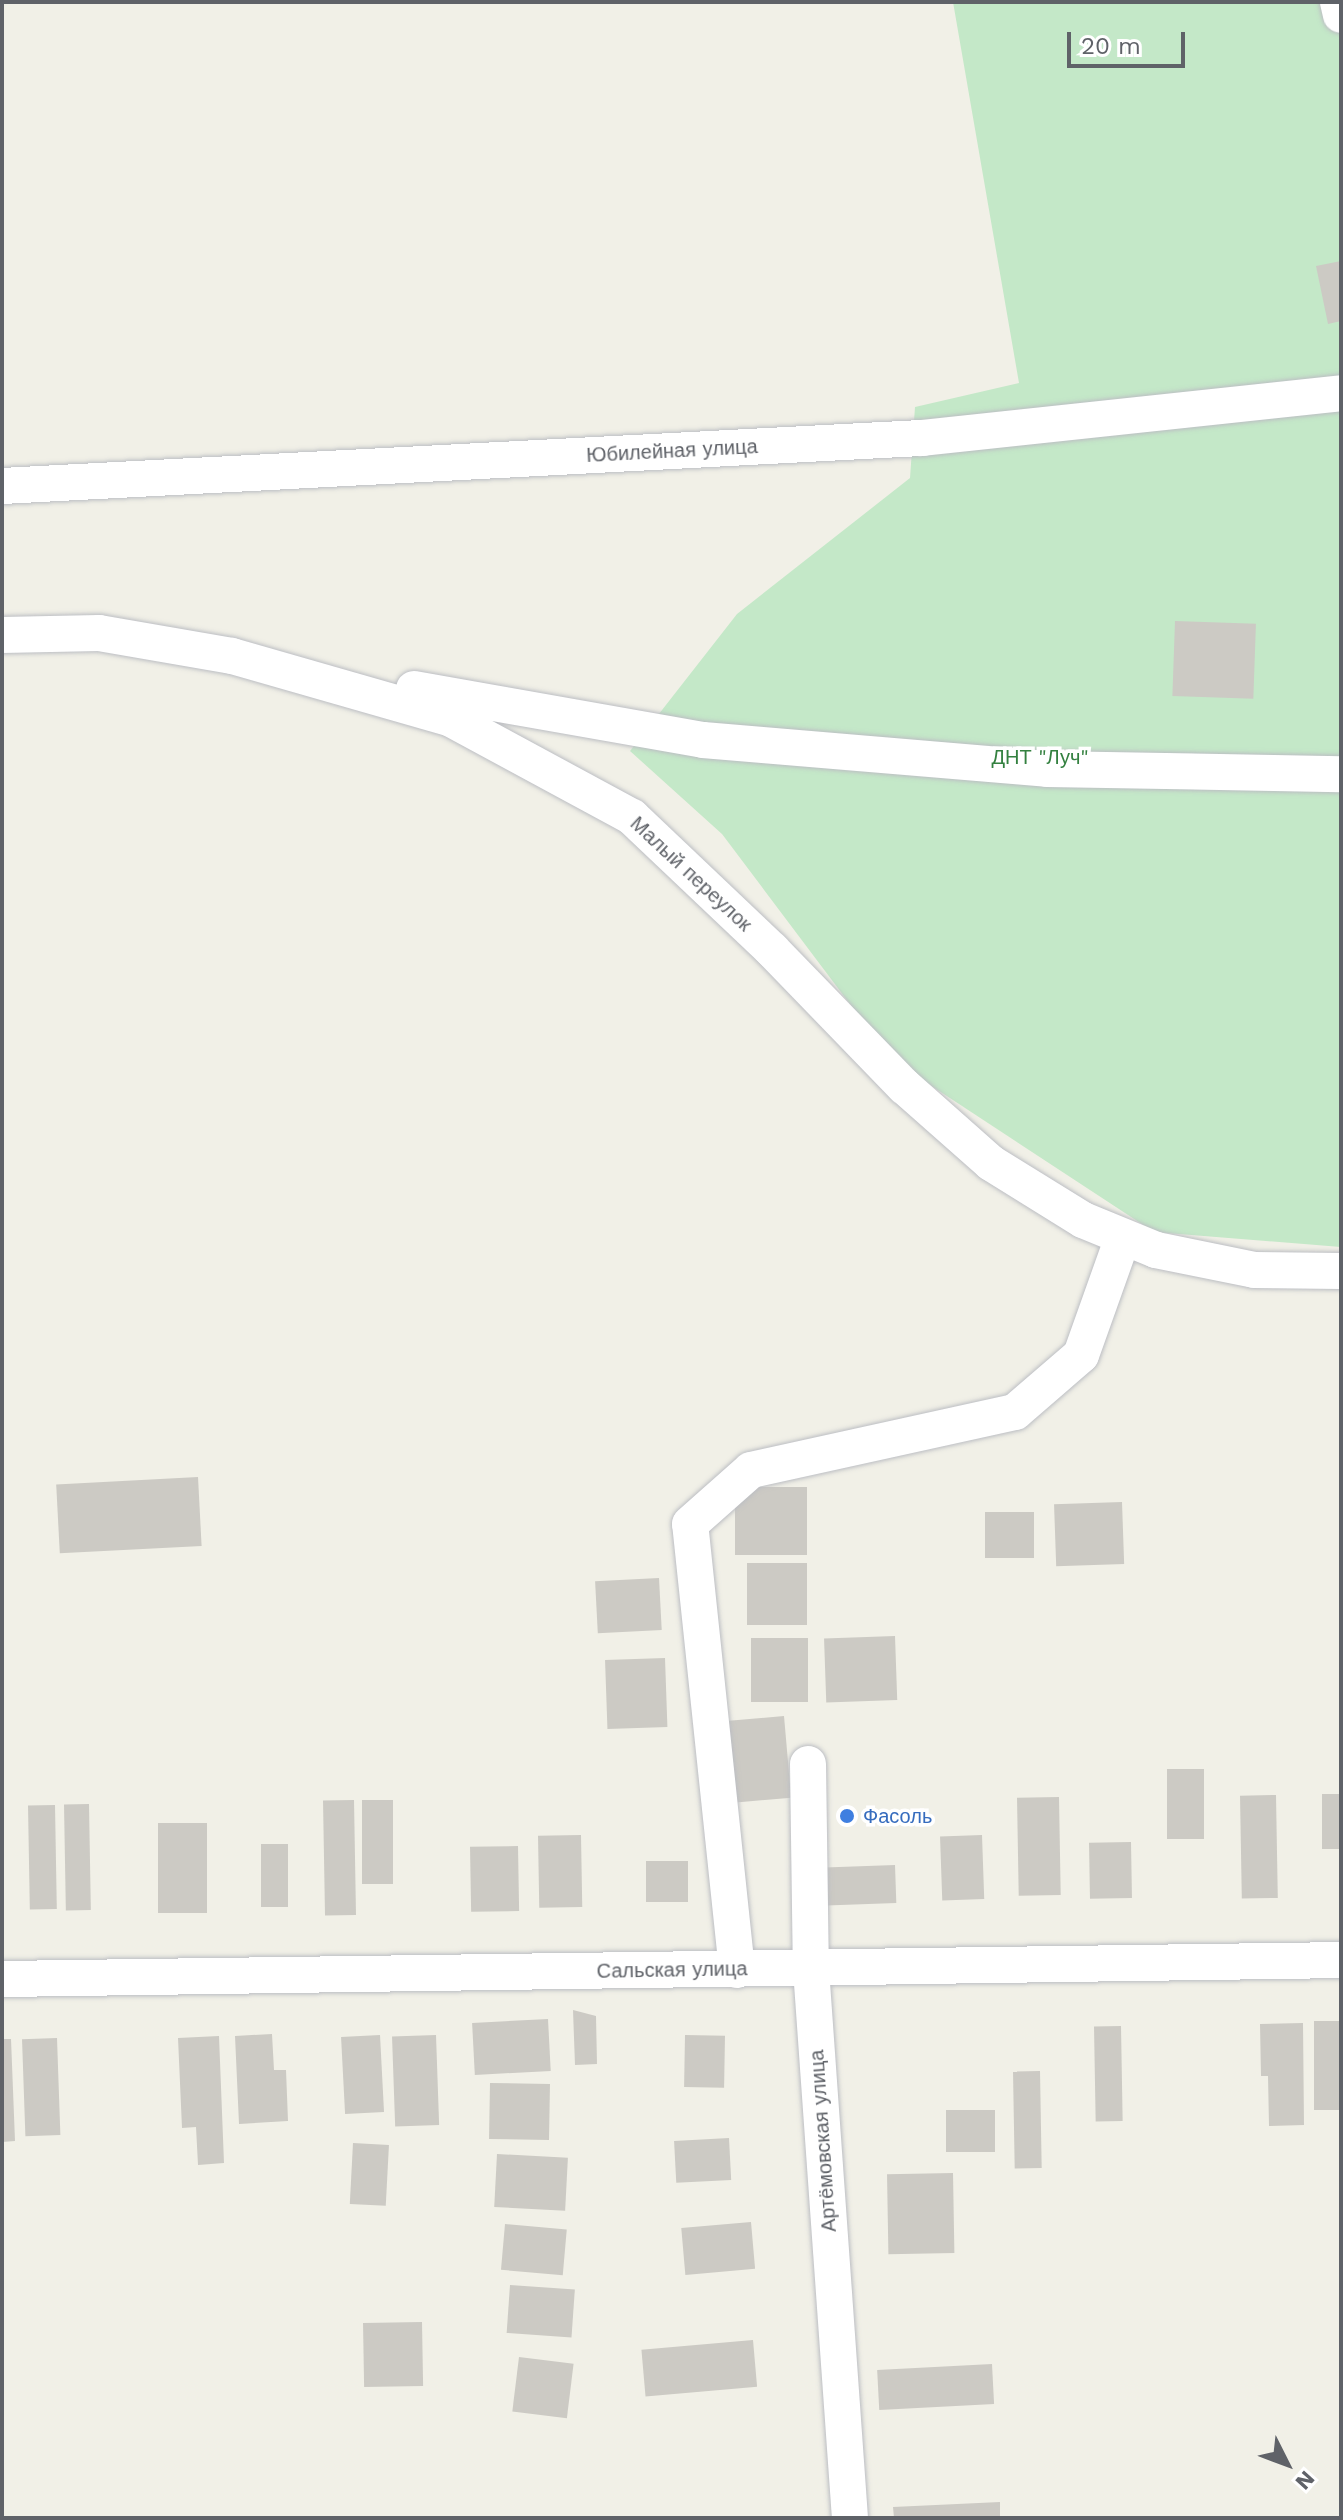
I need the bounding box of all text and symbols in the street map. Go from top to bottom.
scale bar [1071,16,1189,66]
text: 20 m [1081,32,1141,60]
street label: Юбилейная улица [586,435,758,467]
park label: ДНТ "Луч" [992,745,1088,769]
street label: Малый переулок [625,812,757,936]
place label: Фасоль [863,1804,932,1828]
marker: Фасоль [838,1807,856,1825]
street label: Сальская улица [596,1957,748,1983]
street label: Артёмовская улица [805,2049,841,2233]
north arrow [1247,2424,1327,2504]
text: N [1290,2466,1320,2495]

